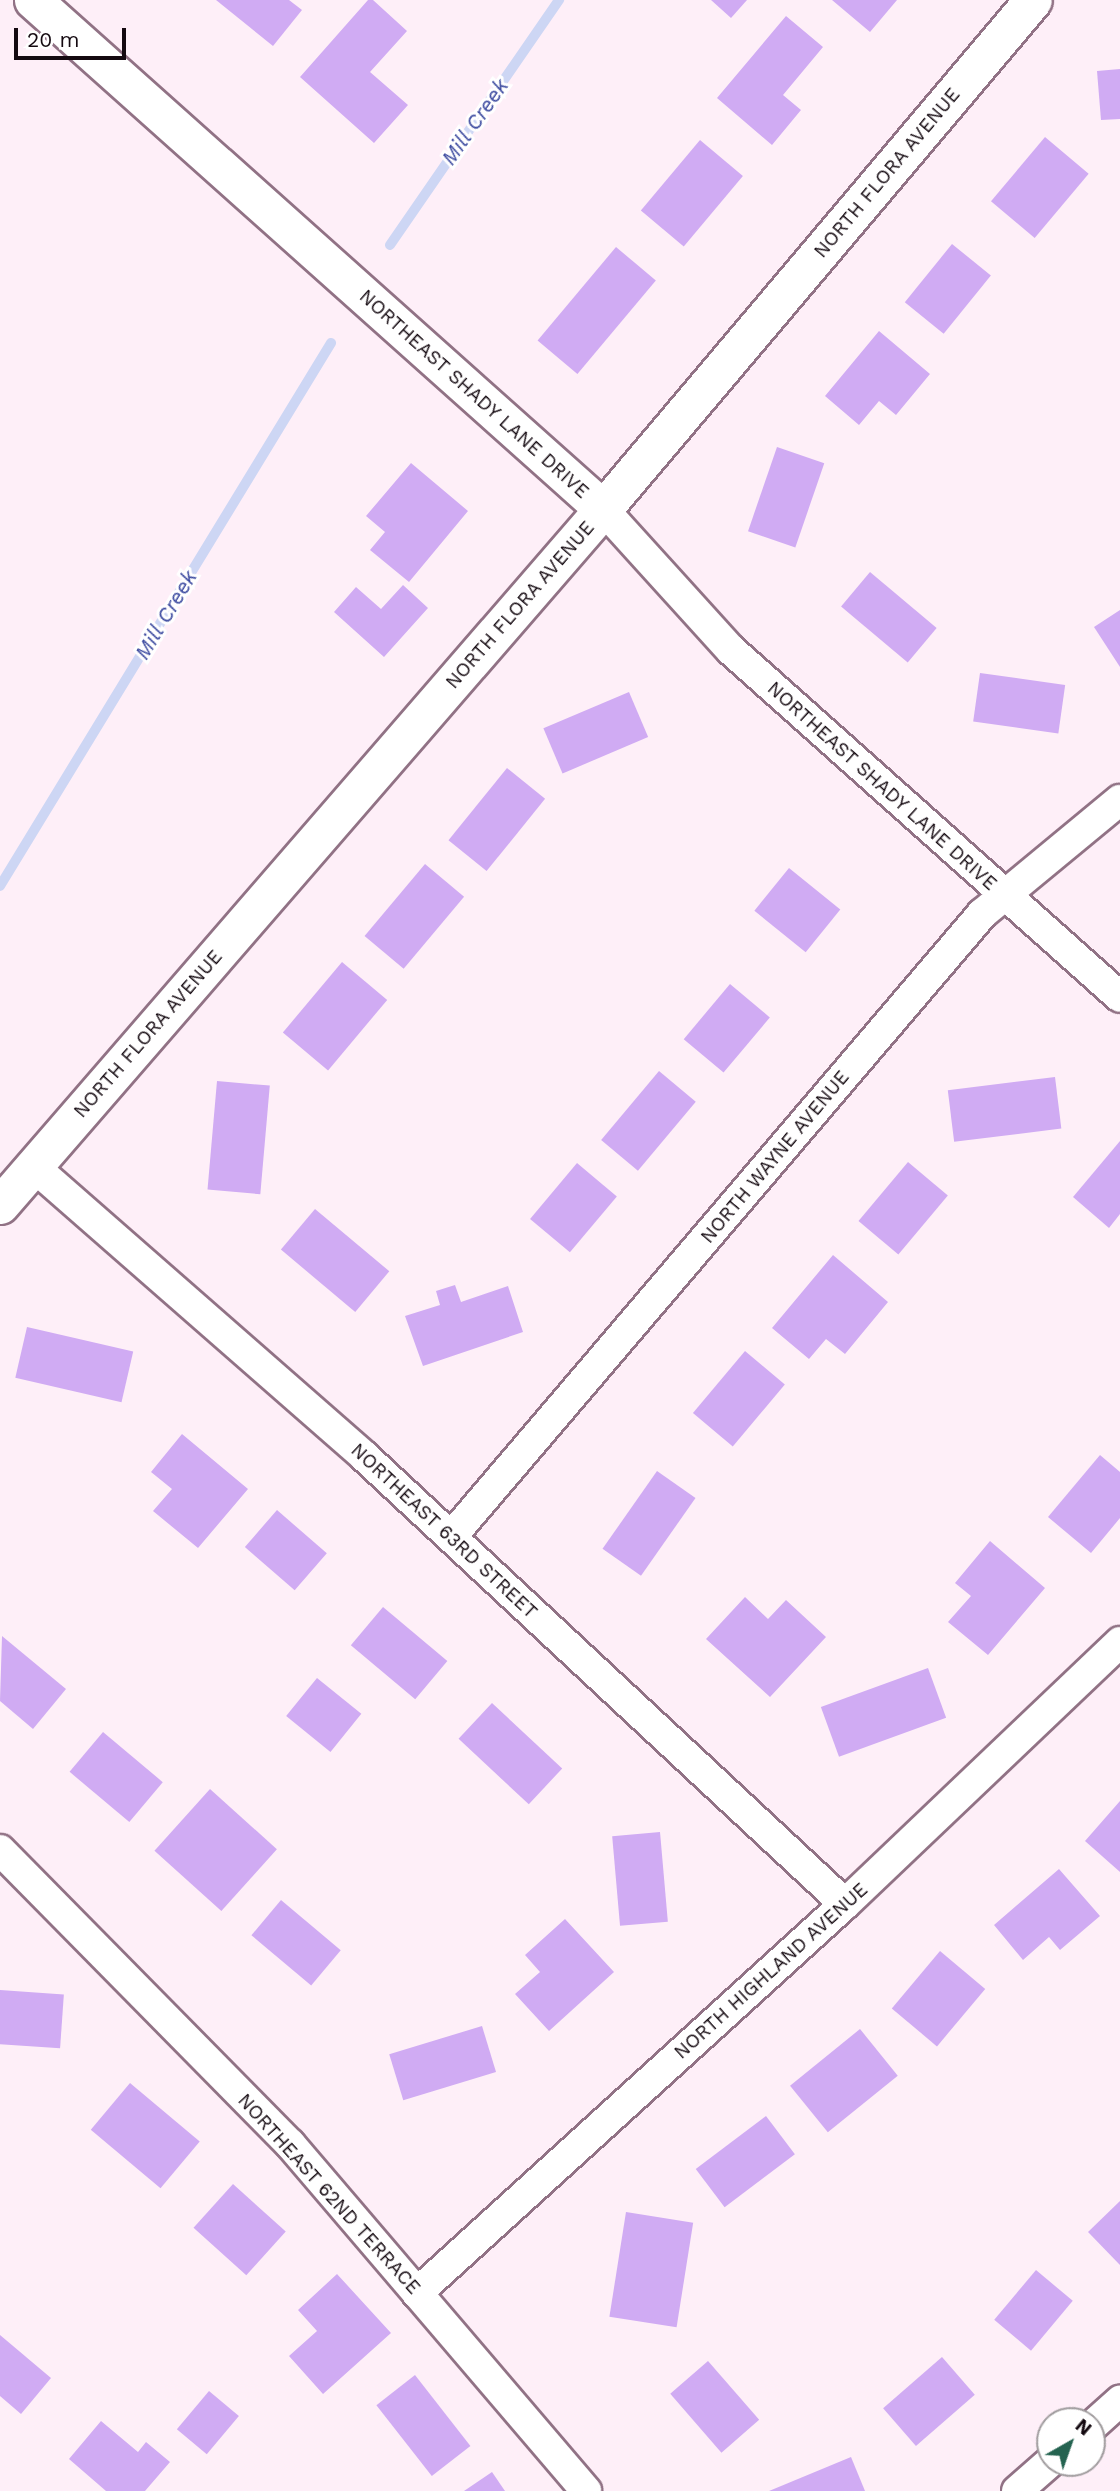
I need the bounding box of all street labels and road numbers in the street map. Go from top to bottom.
street label: NORTH FLORA AVENUE [809,83,965,263]
street label: NORTHEAST SHADY LANE DRIVE [354,284,594,504]
street label: NORTH FLORA AVENUE [441,516,599,694]
street label: NORTHEAST SHADY LANE DRIVE [762,676,1002,896]
street label: NORTH FLORA AVENUE [69,945,227,1123]
street label: NORTH WAYNE AVENUE [696,1066,854,1248]
street label: NORTHEAST 63RD STREET [346,1439,542,1623]
street label: NORTH HIGHLAND AVENUE [669,1878,873,2064]
street label: NORTHEAST 62ND TERRACE [233,2089,425,2299]

